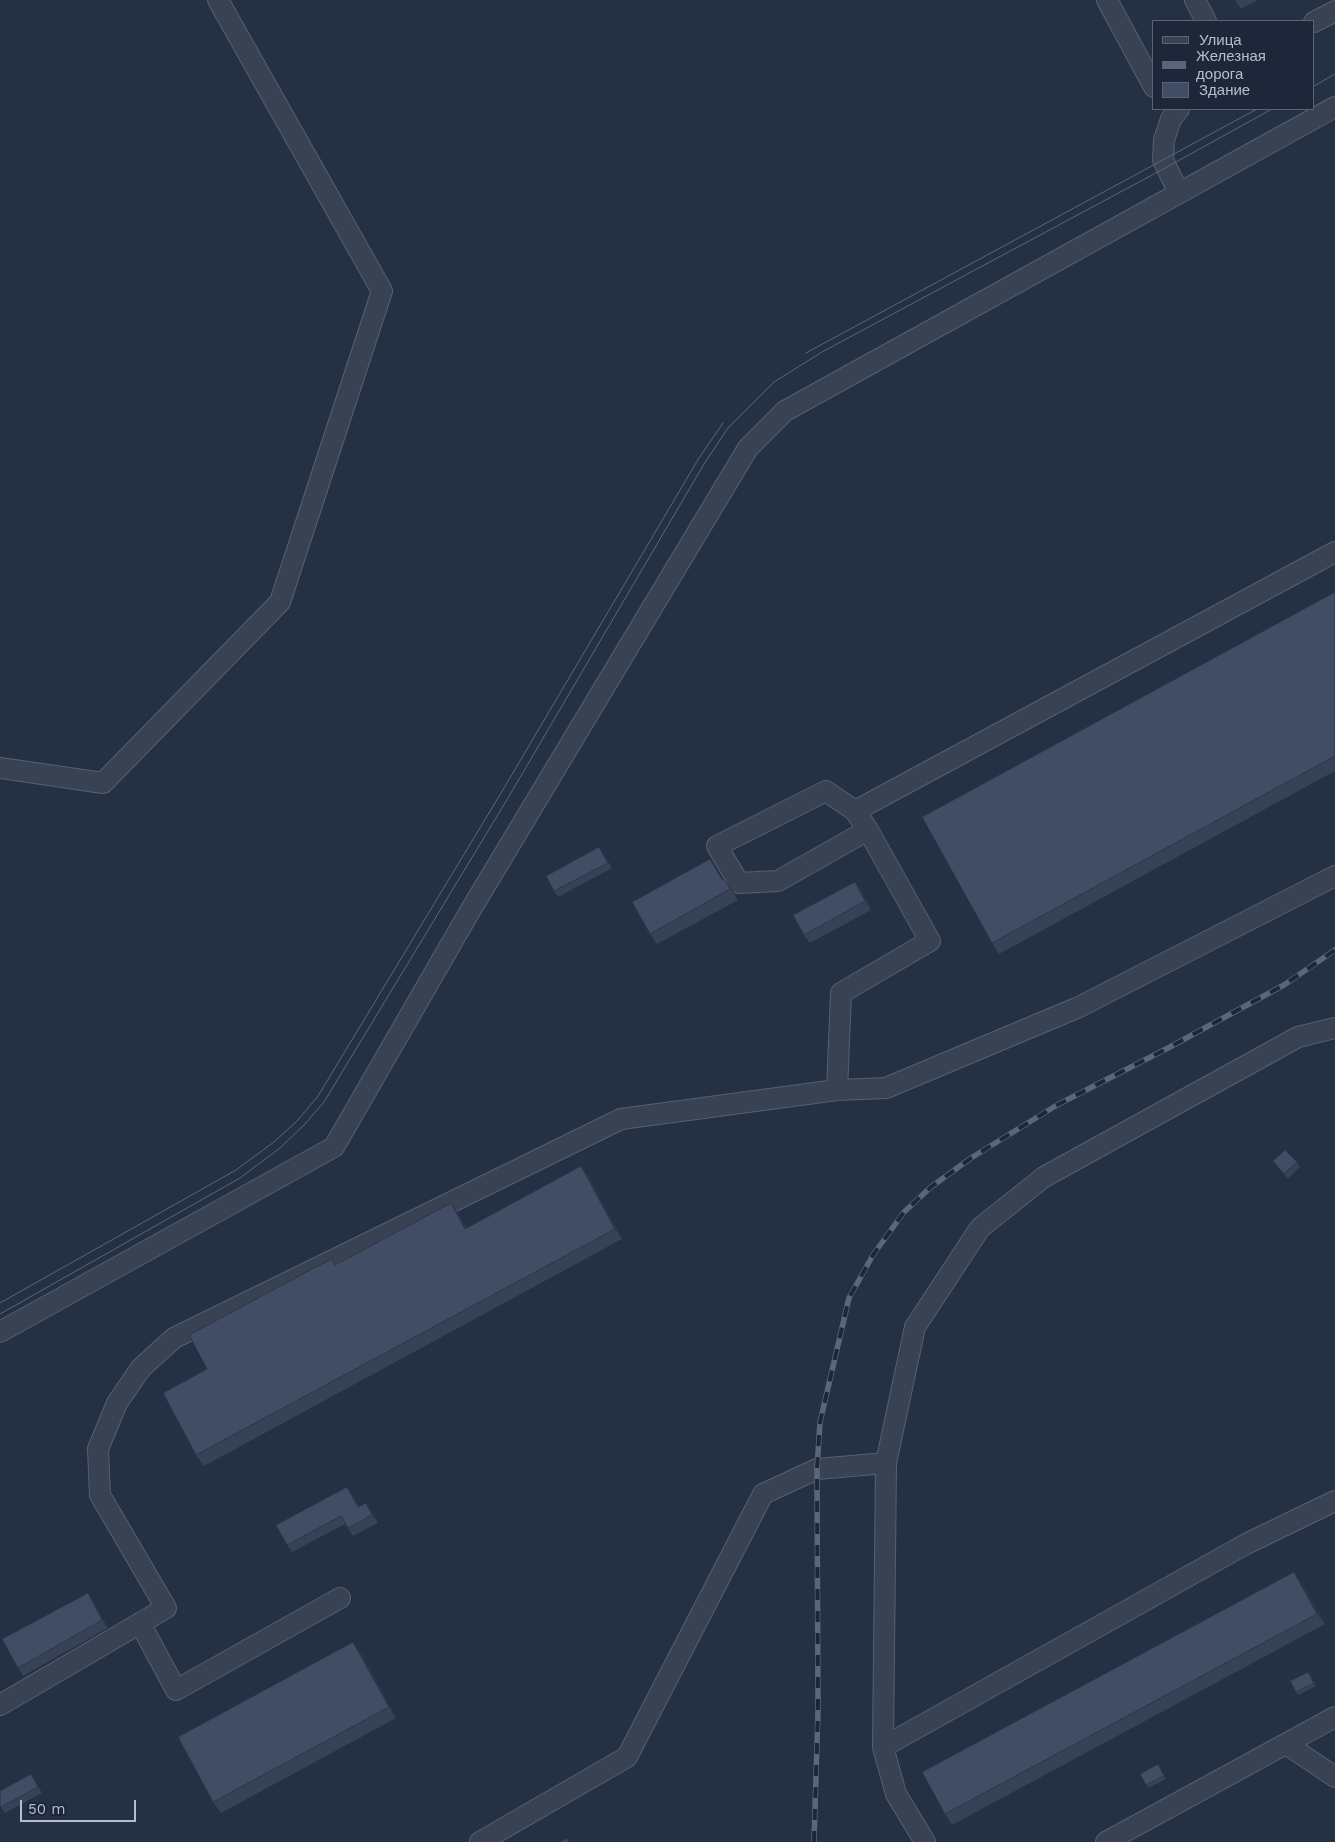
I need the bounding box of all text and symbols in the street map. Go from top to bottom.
legend [1152,20,1315,110]
text: Улица [1199,31,1242,49]
text: Железная дорога [1196,47,1266,83]
text: Здание [1199,81,1250,99]
scale bar [22,1790,139,1822]
text: 50 m [28,1800,65,1818]

